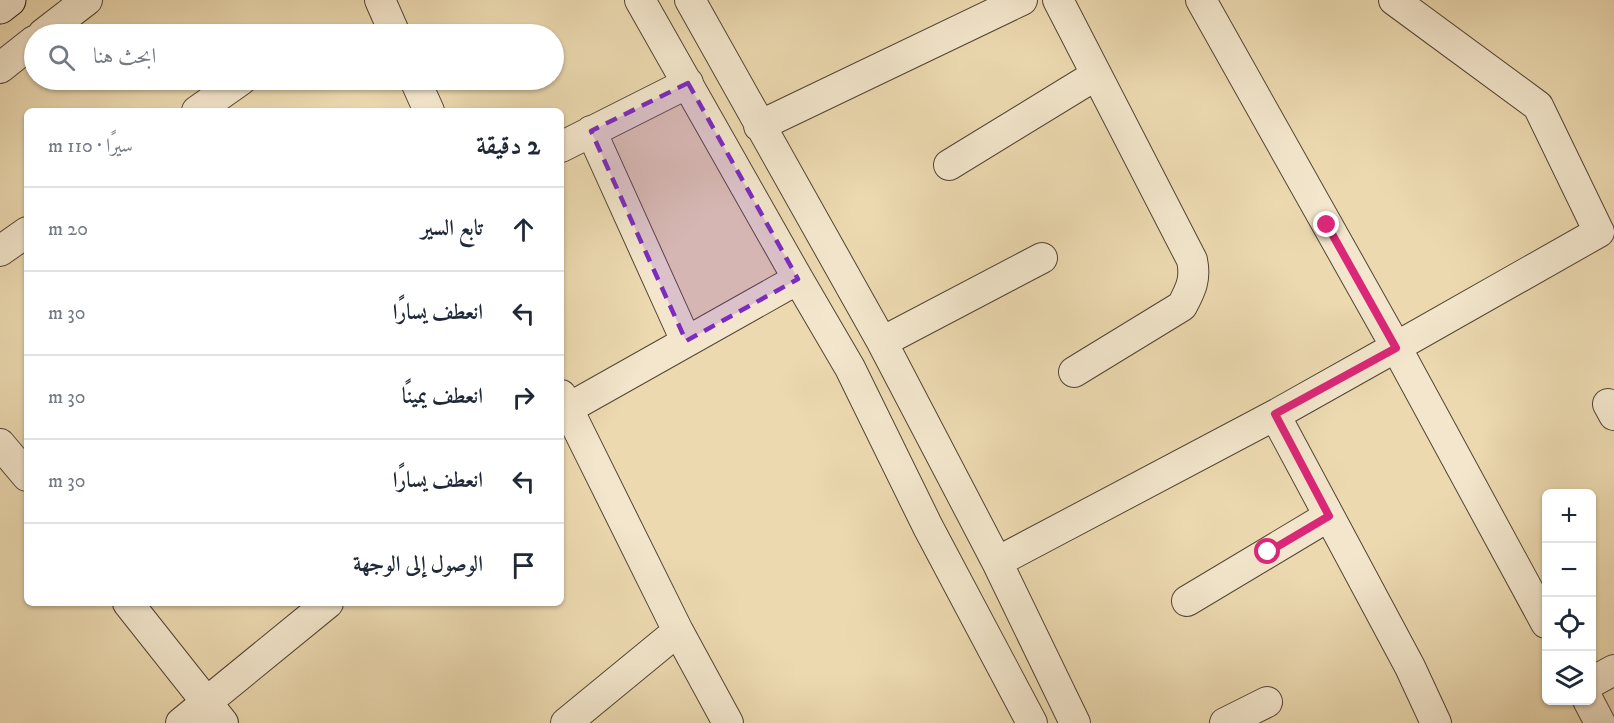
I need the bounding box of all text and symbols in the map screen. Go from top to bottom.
search box [24,24,564,90]
icon: search [45,41,78,74]
text: ابحث هنا [93,43,156,70]
text: 2 دقيقة [476,130,540,163]
text: سيرًا · 110 m [48,134,133,159]
route end [1313,211,1339,237]
icon: ahead [507,213,540,246]
text: تابع السير [421,215,483,242]
text: 20 m [48,217,88,242]
icon: left [507,297,540,330]
text: انعطف يسارًا [393,299,483,326]
text: 30 m [48,301,86,326]
icon: right [507,381,540,414]
text: انعطف يمينًا [402,383,483,410]
text: 30 m [48,385,86,410]
icon: left [507,465,540,498]
text: انعطف يسارًا [393,467,483,494]
text: 30 m [48,469,86,494]
map controls [1542,489,1596,705]
button: + [1542,489,1596,543]
route start [1254,538,1280,564]
button: − [1542,543,1596,597]
icon: arrive [507,549,540,582]
text: الوصول إلى الوجهة [353,551,483,578]
button: locate [1542,597,1596,651]
button: layers [1542,651,1596,705]

